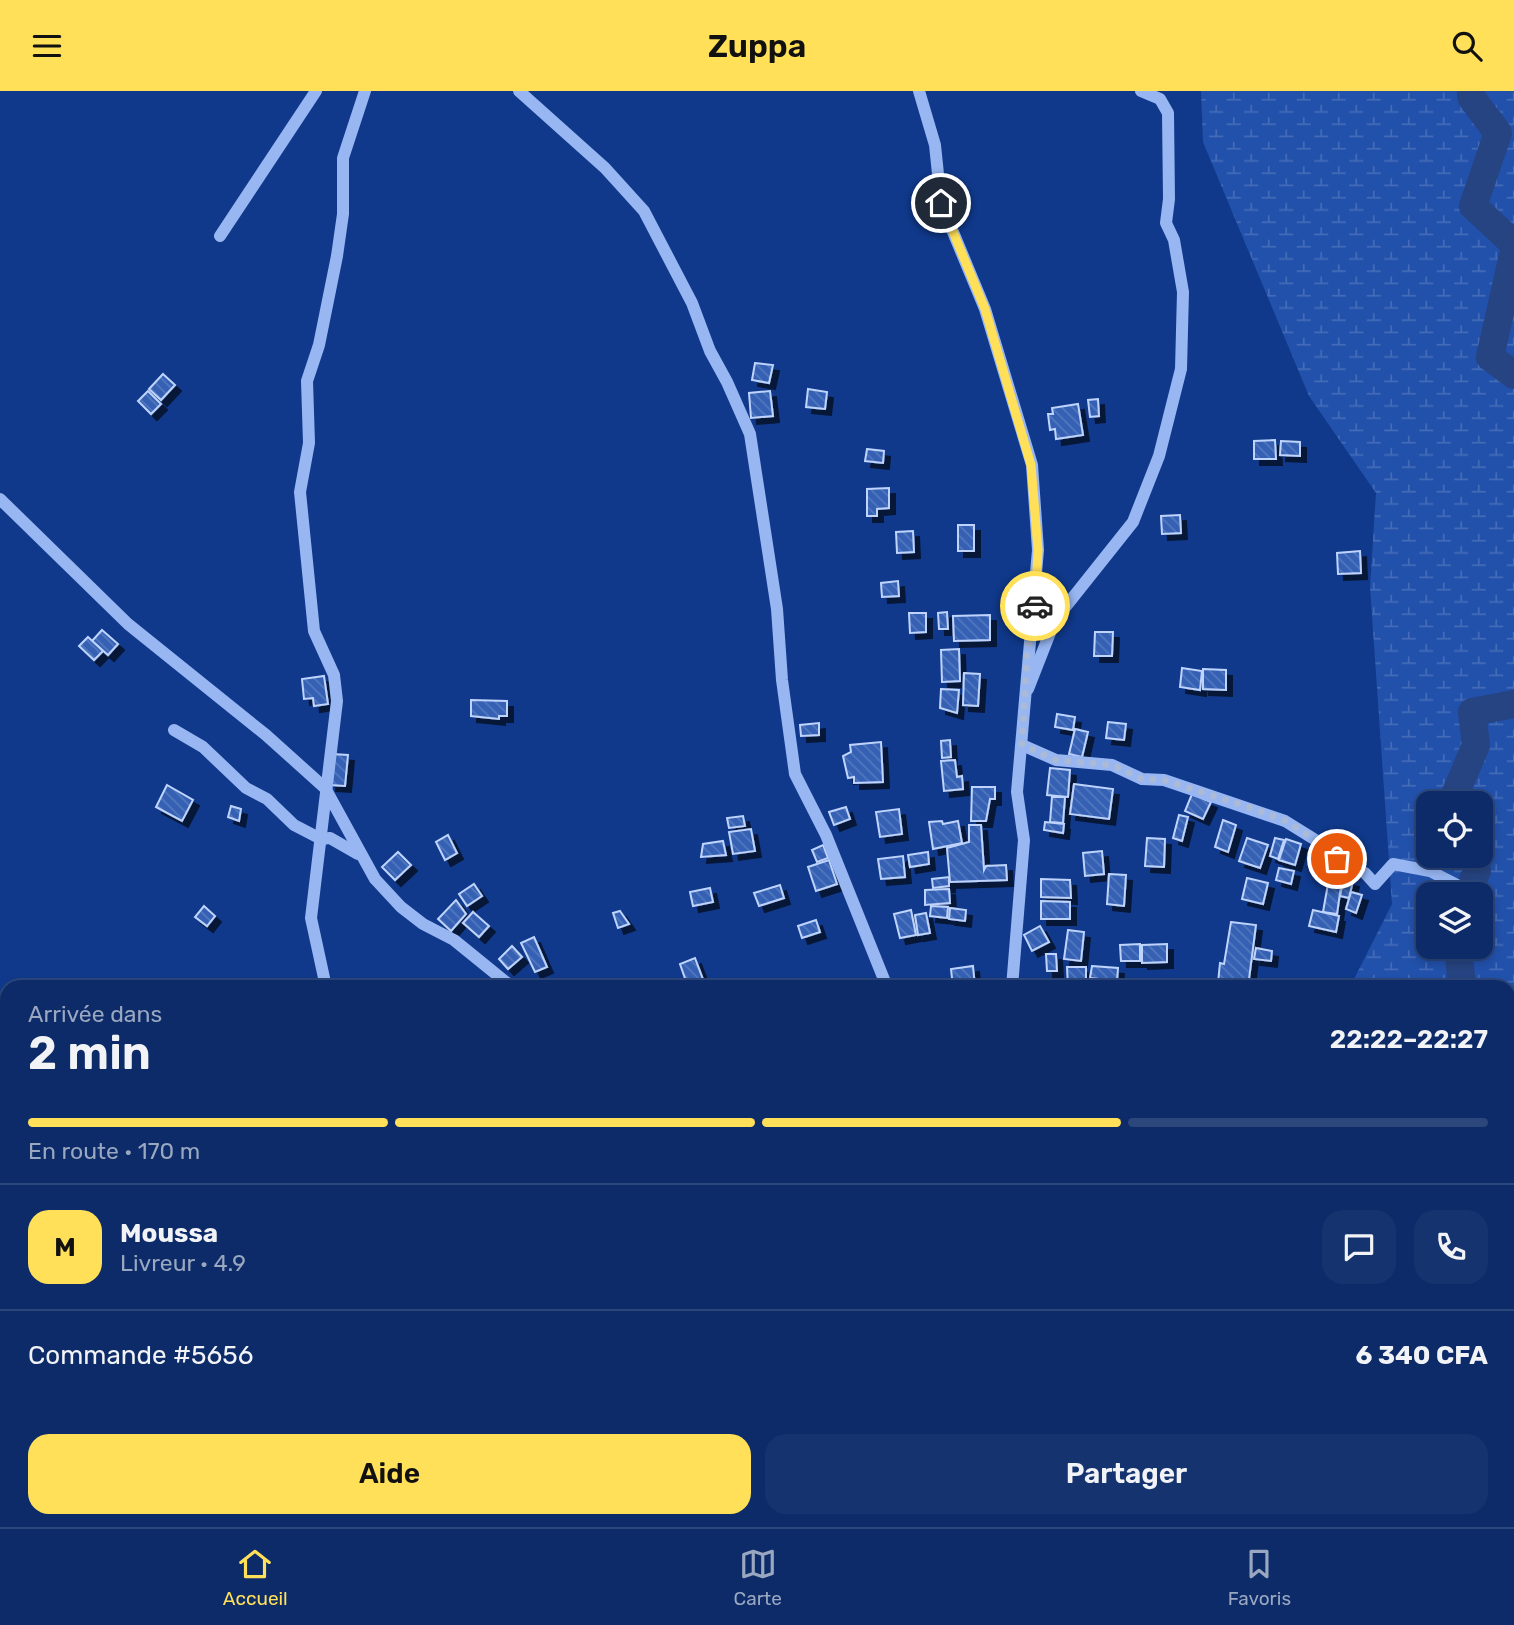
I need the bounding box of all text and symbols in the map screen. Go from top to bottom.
icon: menu [28,27,66,65]
text: Zuppa [708,27,806,65]
icon: search [1448,27,1486,65]
pin [911,173,971,233]
icon: home [922,184,960,222]
courier [1000,571,1070,641]
icon: car [1016,587,1054,625]
map controls [1416,791,1493,959]
button: locate [1416,791,1493,868]
pin [1307,829,1367,889]
icon: bag [1318,840,1356,878]
button: layers [1416,882,1493,959]
text: Arrivée dans [28,1000,162,1028]
text: 22:22–22:27 [1330,1024,1488,1055]
text: 2 min [28,1026,151,1081]
text: En route · 170 m [28,1137,200,1165]
button: chat [1322,1210,1396,1284]
button: phone [1414,1210,1488,1284]
text: Moussa [120,1218,218,1249]
text: M [54,1232,76,1263]
text: Livreur · 4.9 [120,1249,246,1277]
text: Commande #5656 [28,1340,253,1371]
text: 6 340 CFA [1356,1340,1488,1371]
button: Aide [28,1434,751,1514]
button: Partager [765,1434,1488,1514]
tab: Accueil [223,1545,288,1610]
tab: Carte [733,1545,782,1610]
tab: Favoris [1228,1545,1291,1610]

